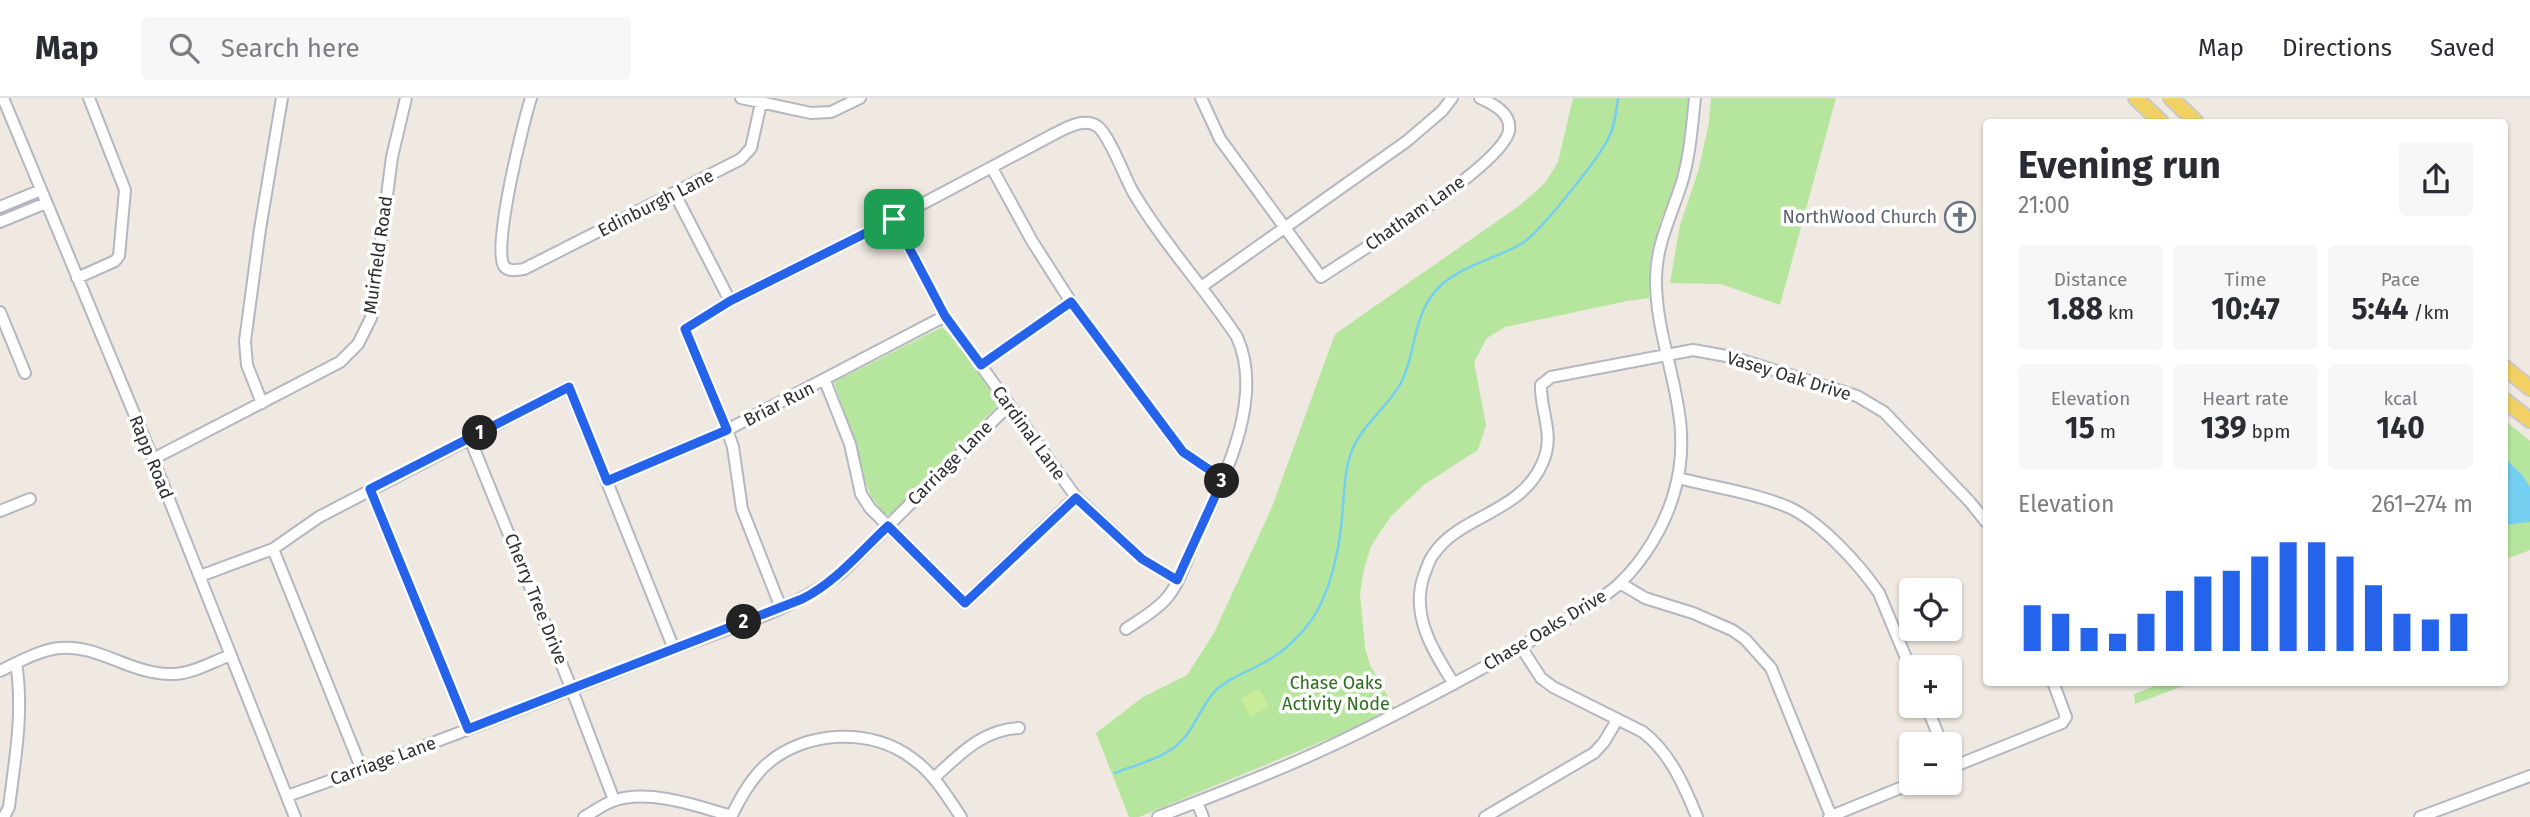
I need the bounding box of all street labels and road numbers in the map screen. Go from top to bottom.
street label: Edinburgh Lane [594,164,718,242]
street label: Chatham Lane [1361,171,1469,255]
street label: Muirfield Road [359,195,397,315]
street label: Vasey Oak Drive [1724,347,1854,405]
street label: Briar Run [740,377,818,431]
street label: Cardinal Lane [987,382,1071,484]
street label: Rapp Road [124,412,178,502]
street label: Carriage Lane [903,416,997,510]
street label: Cherry Tree Drive [500,530,572,668]
street label: Chase Oaks Drive [1479,585,1611,675]
street label: Carriage Lane [327,732,439,790]

